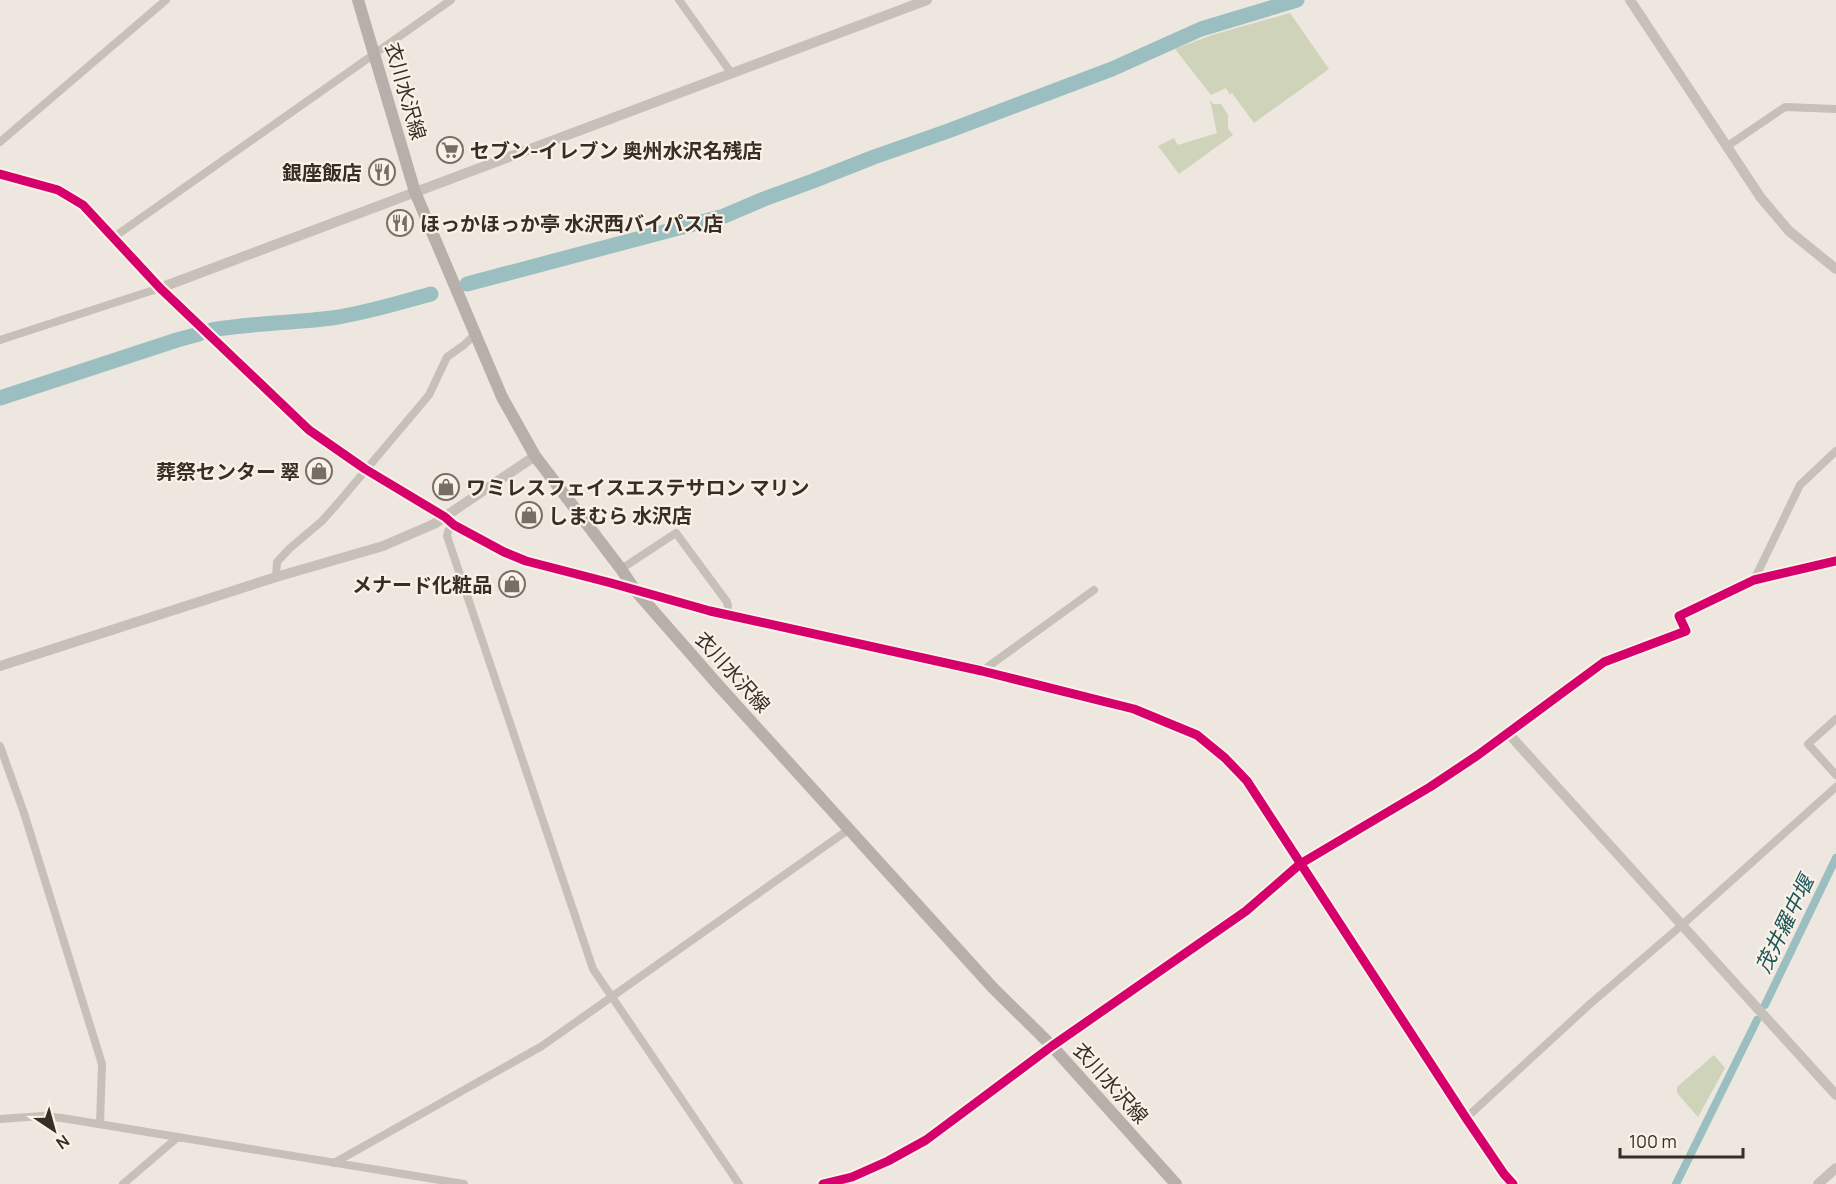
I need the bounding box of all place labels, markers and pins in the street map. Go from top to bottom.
supermarket icon: セブン-イレブン 奥州水沢名残店 [435,135,465,165]
place label: セブン-イレブン 奥州水沢名残店 [470,137,762,164]
restaurant icon: 銀座飯店 [367,157,397,187]
place label: 銀座飯店 [282,159,362,186]
restaurant icon: ほっかほっか亭 水沢西バイパス店 [385,208,415,238]
place label: ほっかほっか亭 水沢西バイパス店 [420,210,724,237]
shop icon: 葬祭センター 翠 [304,456,334,486]
place label: 葬祭センター 翠 [156,458,300,485]
shop icon: ワミレスフェイスエステサロン マリン [431,472,461,502]
place label: ワミレスフェイスエステサロン マリン [466,474,809,501]
shop icon: しまむら 水沢店 [514,500,544,530]
place label: しまむら 水沢店 [548,502,692,529]
shop icon: メナード化粧品 [497,569,527,599]
place label: メナード化粧品 [352,571,492,598]

